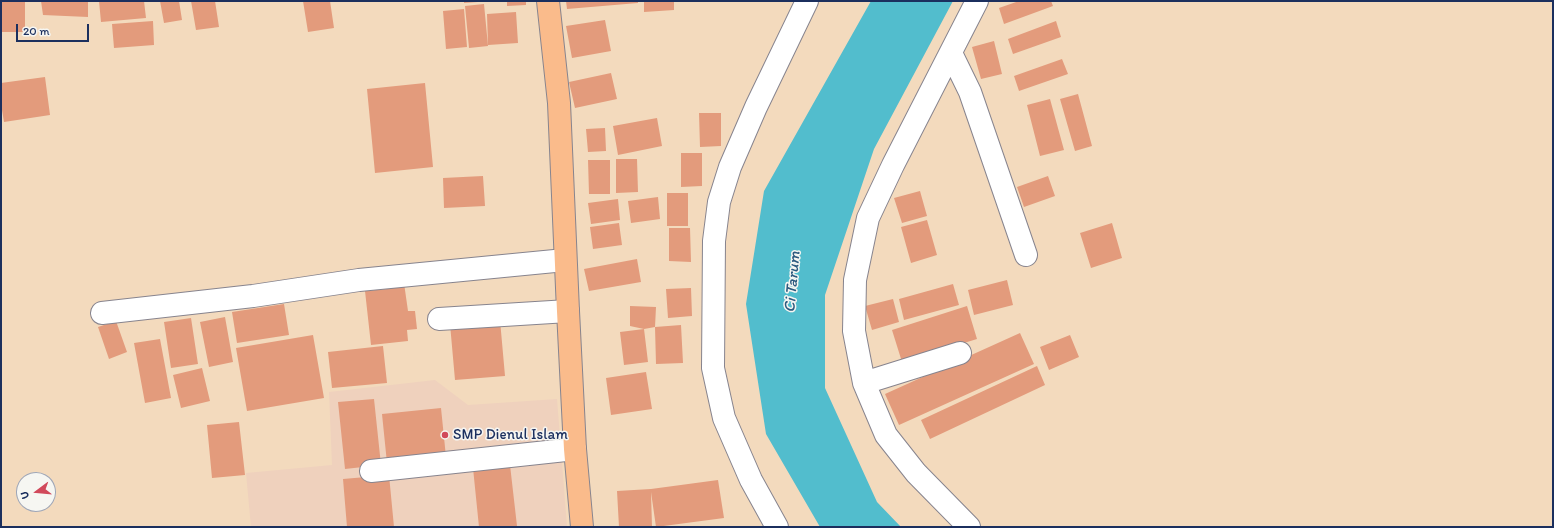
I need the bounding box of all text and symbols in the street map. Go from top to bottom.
scale bar [18,16,91,42]
text: 20 m [23,24,50,38]
water label: Ci Tarum [781,250,805,314]
place label: SMP Dienul Islam [453,426,568,444]
marker: SMP Dienul Islam [440,430,450,440]
north arrow [16,472,56,512]
text: U [18,490,32,500]

